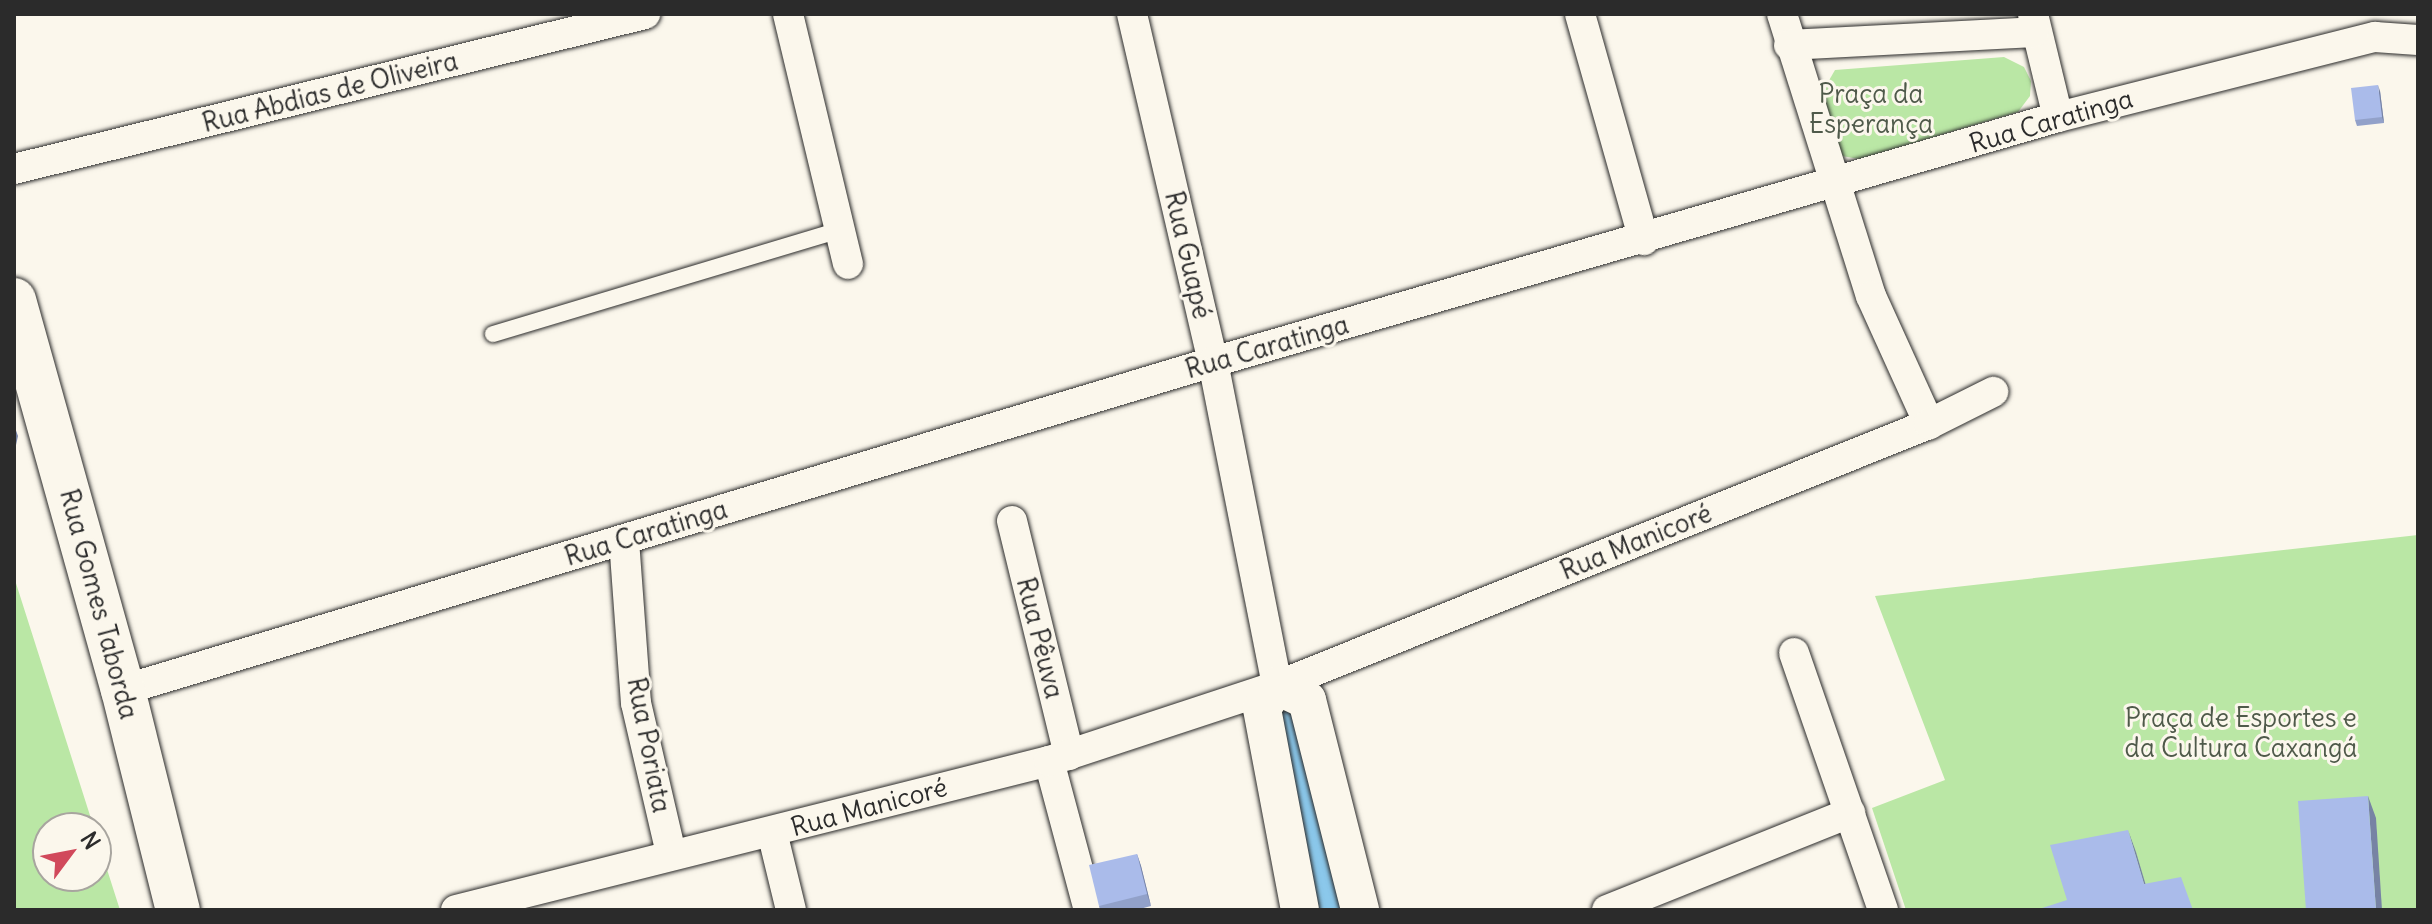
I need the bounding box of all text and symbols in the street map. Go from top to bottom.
street label: Rua Abdias de Oliveira [199,45,461,139]
park label: Praça da Esperança [1809,78,1933,140]
street label: Rua Caratinga [1966,83,2136,159]
street label: Rua Guapé [1158,188,1218,322]
street label: Rua Caratinga [1182,309,1352,385]
street label: Rua Gomes Taborda [53,486,145,722]
street label: Rua Caratinga [561,493,731,573]
street label: Rua Manicoré [1556,497,1716,587]
street label: Rua Pêuva [1010,574,1070,702]
street label: Rua Poriata [621,675,677,815]
park label: Praça de Esportes e da Cultura Caxangá [2125,702,2357,764]
street label: Rua Manicoré [787,771,951,843]
north arrow [32,812,112,892]
text: N [75,826,107,854]

